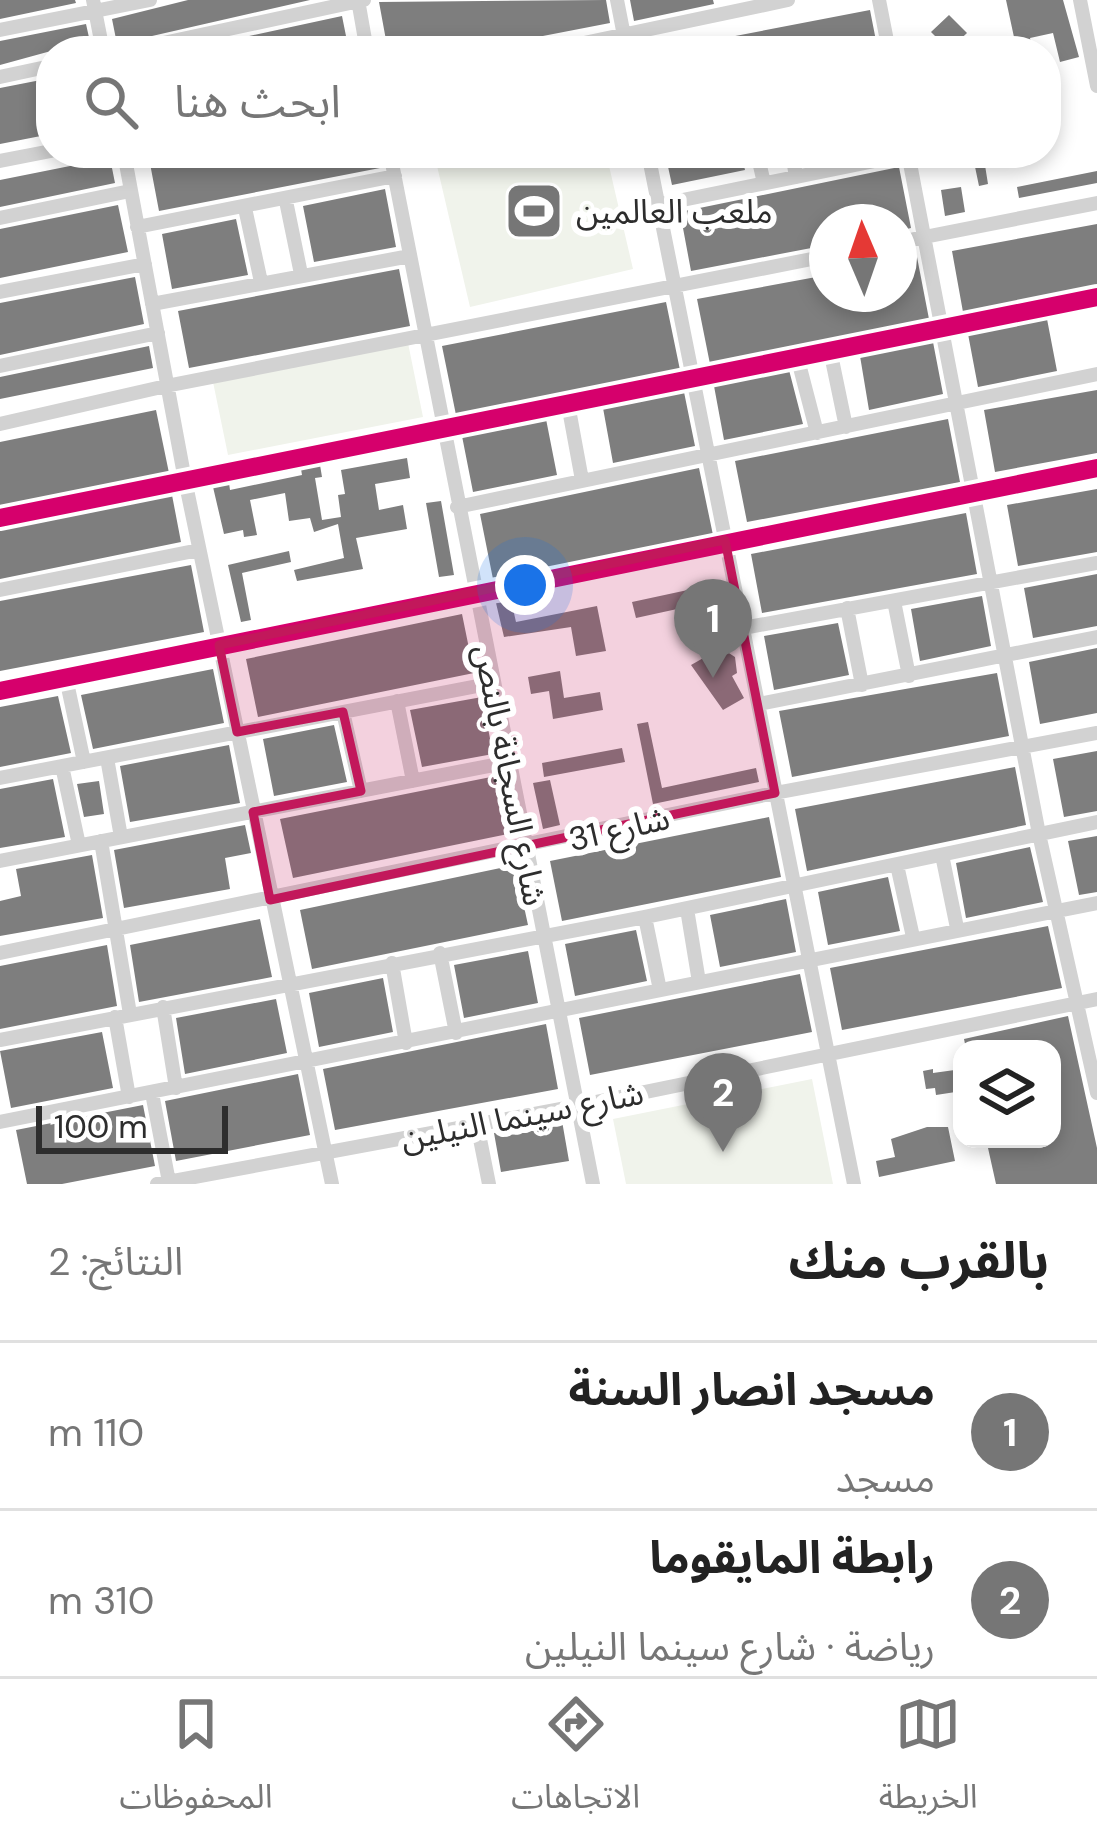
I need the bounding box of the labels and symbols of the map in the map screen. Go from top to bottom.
sports icon: ملعب العالمين [503,180,565,242]
place label: ملعب العالمين [576,190,773,233]
north arrow [809,204,917,312]
your location [495,555,555,615]
pin: 1 [674,579,752,678]
street label: شارع السجانة بالنص [461,641,557,910]
street label: شارع 31 [564,796,674,864]
pin: 2 [684,1053,762,1152]
street label: شارع سينما النيلين [397,1071,648,1163]
scale bar [36,1100,228,1153]

